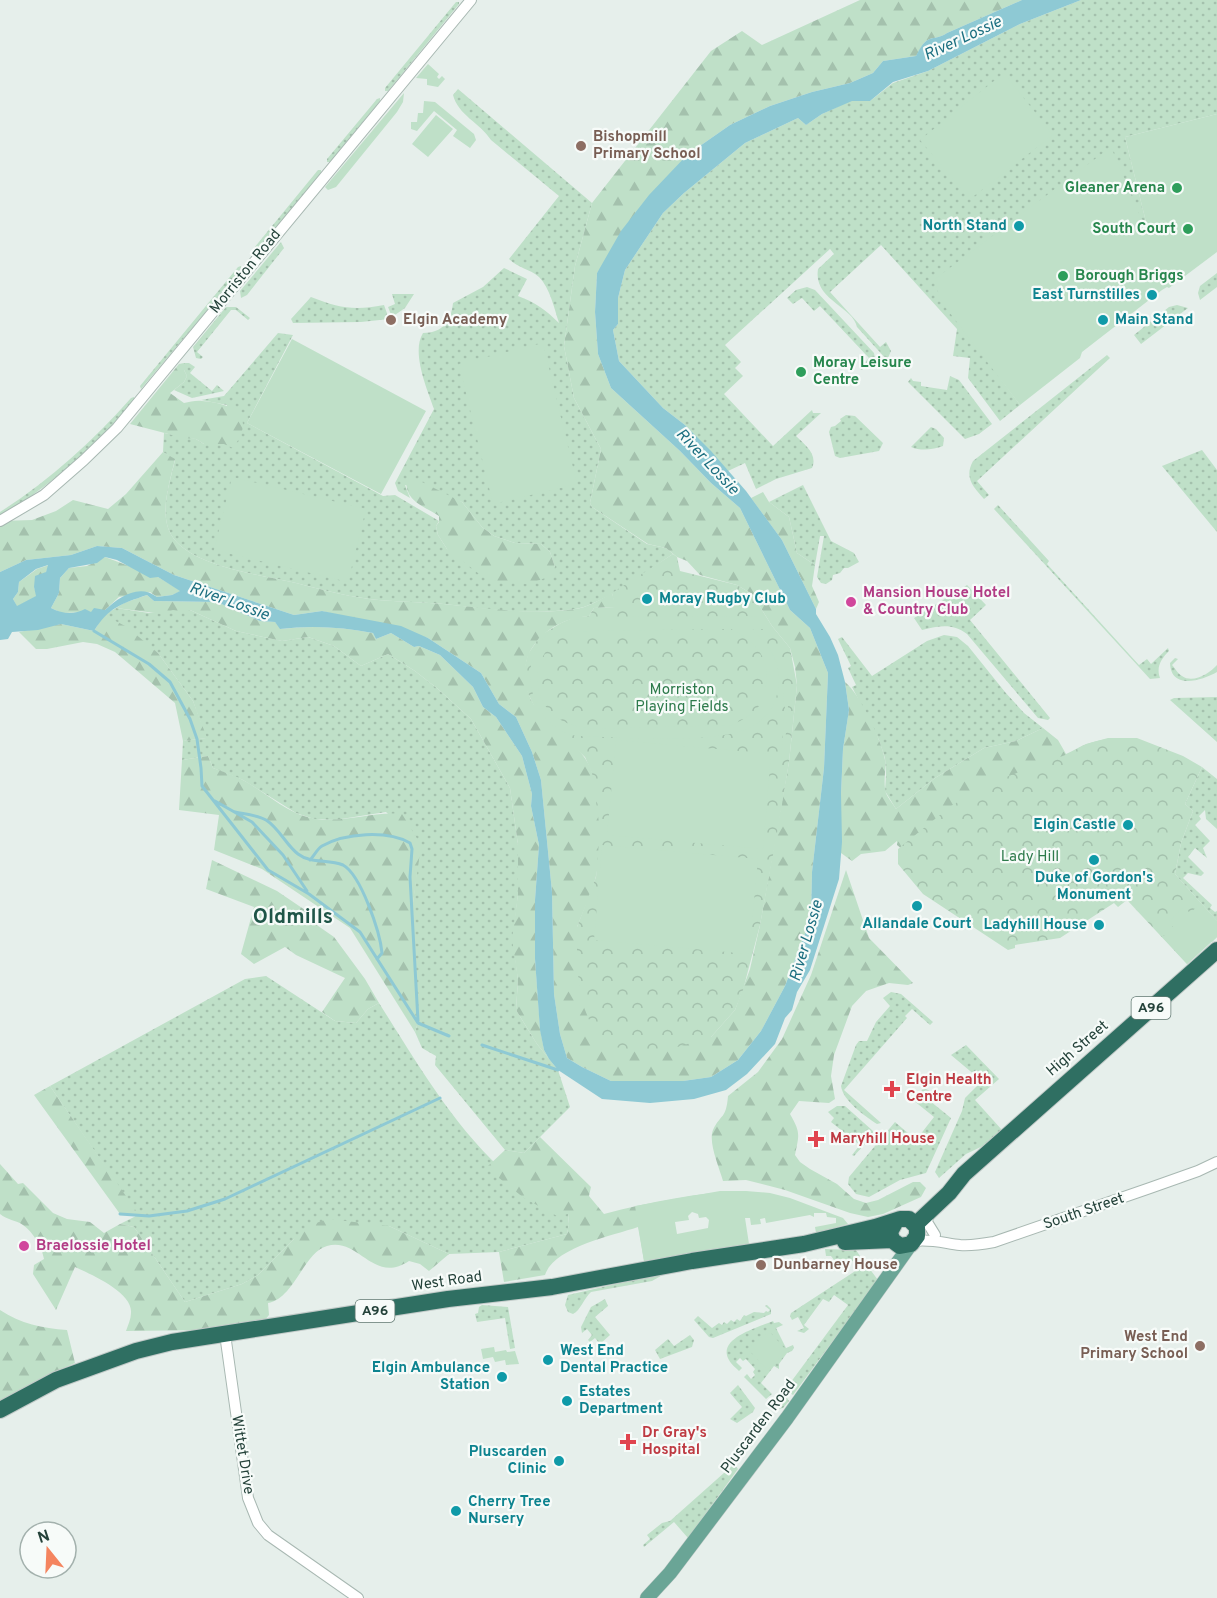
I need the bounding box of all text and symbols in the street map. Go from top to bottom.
water label: River Lossie [921,12,1006,66]
place label: Bishopmill Primary School [593,128,701,164]
marker: Bishopmill Primary School [574,139,588,153]
place label: Gleaner Arena [1065,179,1165,198]
marker: Gleaner Arena [1170,181,1184,195]
place label: North Stand [922,217,1007,236]
marker: North Stand [1012,219,1026,233]
place label: South Court [1092,220,1176,239]
marker: South Court [1181,222,1195,236]
street label: Morriston Road [206,226,286,318]
place label: Borough Briggs [1075,267,1184,286]
marker: Borough Briggs [1056,269,1070,283]
place label: East Turnstilles [1032,286,1140,305]
marker: East Turnstilles [1145,288,1159,302]
place label: Elgin Academy [403,311,508,330]
place label: Main Stand [1115,311,1193,330]
marker: Elgin Academy [384,313,398,327]
marker: Main Stand [1096,313,1110,327]
place label: Moray Leisure Centre [813,354,912,390]
marker: Moray Leisure Centre [794,365,808,379]
water label: River Lossie [671,425,743,500]
water label: River Lossie [186,578,272,626]
place label: Mansion House Hotel & Country Club [863,584,1010,620]
place label: Moray Rugby Club [659,590,786,609]
marker: Moray Rugby Club [640,592,654,606]
marker: Mansion House Hotel & Country Club [844,595,858,609]
park label: Morriston Playing Fields [635,681,729,717]
place label: Elgin Castle [1033,816,1116,835]
marker: Elgin Castle [1121,818,1135,832]
park label: Lady Hill [1001,848,1059,867]
marker: Duke of Gordon's Monument [1087,853,1101,867]
place label: Duke of Gordon's Monument [1035,869,1153,905]
water label: River Lossie [786,897,828,984]
marker: Allandale Court [910,899,924,913]
district label: Oldmills [253,904,333,931]
place label: Allandale Court [862,915,972,934]
place label: Ladyhill House [984,916,1087,935]
marker: Ladyhill House [1092,918,1106,932]
road number: A96 [1132,997,1170,1019]
street label: High Street [1043,1017,1113,1081]
place label: Elgin Health Centre [906,1071,992,1107]
marker: Elgin Health Centre [883,1080,901,1098]
marker: Maryhill House [807,1130,825,1148]
place label: Maryhill House [830,1130,935,1149]
street label: South Street [1041,1189,1127,1235]
place label: Braelossie Hotel [36,1237,151,1256]
marker: Braelossie Hotel [17,1239,31,1253]
place label: Dunbarney House [773,1256,898,1275]
marker: Dunbarney House [754,1258,768,1272]
street label: West Road [411,1268,483,1296]
road number: A96 [356,1300,394,1322]
place label: West End Primary School [1080,1328,1188,1364]
marker: West End Primary School [1193,1339,1207,1353]
place label: West End Dental Practice [560,1342,668,1378]
marker: West End Dental Practice [541,1353,555,1367]
place label: Elgin Ambulance Station [372,1359,490,1395]
marker: Elgin Ambulance Station [495,1370,509,1384]
street label: Pluscarden Road [717,1376,801,1478]
place label: Estates Department [579,1383,663,1419]
marker: Estates Department [560,1394,574,1408]
street label: Wittet Drive [226,1414,258,1496]
place label: Dr Gray's Hospital [642,1424,707,1460]
marker: Dr Gray's Hospital [619,1433,637,1451]
place label: Pluscarden Clinic [469,1443,547,1479]
marker: Pluscarden Clinic [552,1454,566,1468]
place label: Cherry Tree Nursery [468,1493,551,1529]
marker: Cherry Tree Nursery [449,1504,463,1518]
north arrow [18,1520,78,1580]
text: N [35,1526,53,1549]

